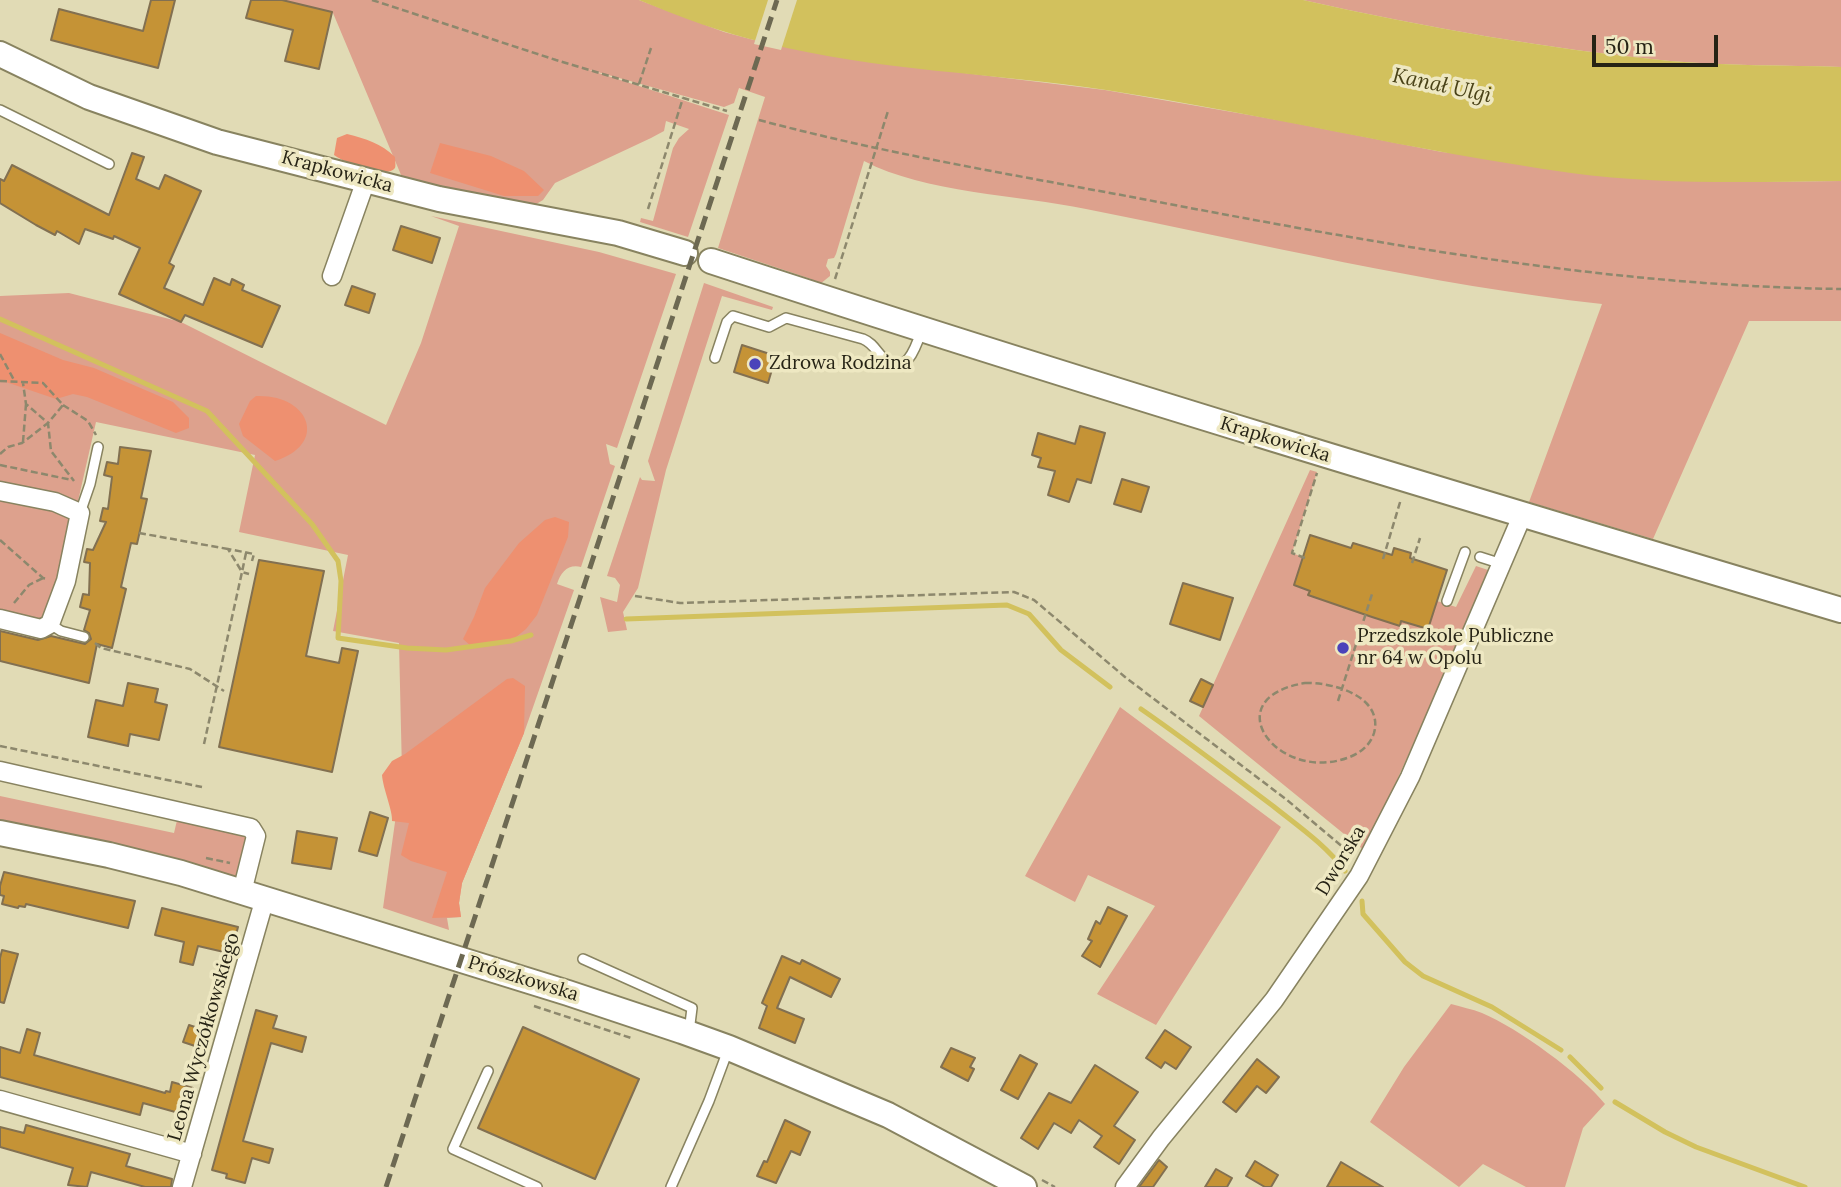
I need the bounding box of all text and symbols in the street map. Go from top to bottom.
scale bar [1596,21,1722,65]
text: 50 m [1605,33,1654,60]
water label: Kanał Ulgi [1390,63,1494,109]
street label: Krapkowicka [279,146,395,198]
place label: Zdrowa Rodzina [769,353,911,375]
marker: Zdrowa Rodzina [747,356,763,372]
street label: Krapkowicka [1217,412,1333,468]
place label: Przedszkole Publiczne nr 64 w Opolu [1357,626,1554,670]
marker: Przedszkole Publiczne nr 64 w Opolu [1335,640,1351,656]
street label: Dworska [1311,822,1371,900]
street label: Leona Wyczółkowskiego [163,930,245,1144]
street label: Prószkowska [465,951,581,1007]

